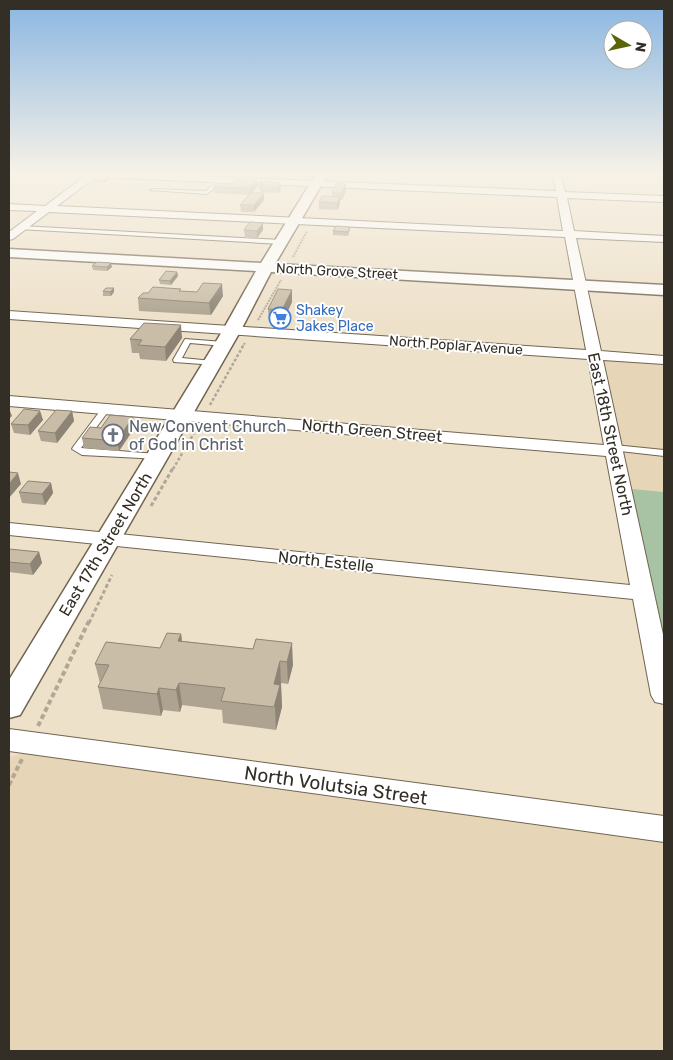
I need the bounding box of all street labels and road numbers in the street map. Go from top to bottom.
street label: North Grove Street [275,260,399,283]
street label: North Poplar Avenue [389,332,524,359]
street label: East 18th Street North [584,351,637,517]
street label: North Green Street [301,415,443,446]
street label: East 17th Street North [55,469,156,620]
street label: North Estelle [277,547,375,576]
street label: North Volutsia Street [243,761,430,810]

